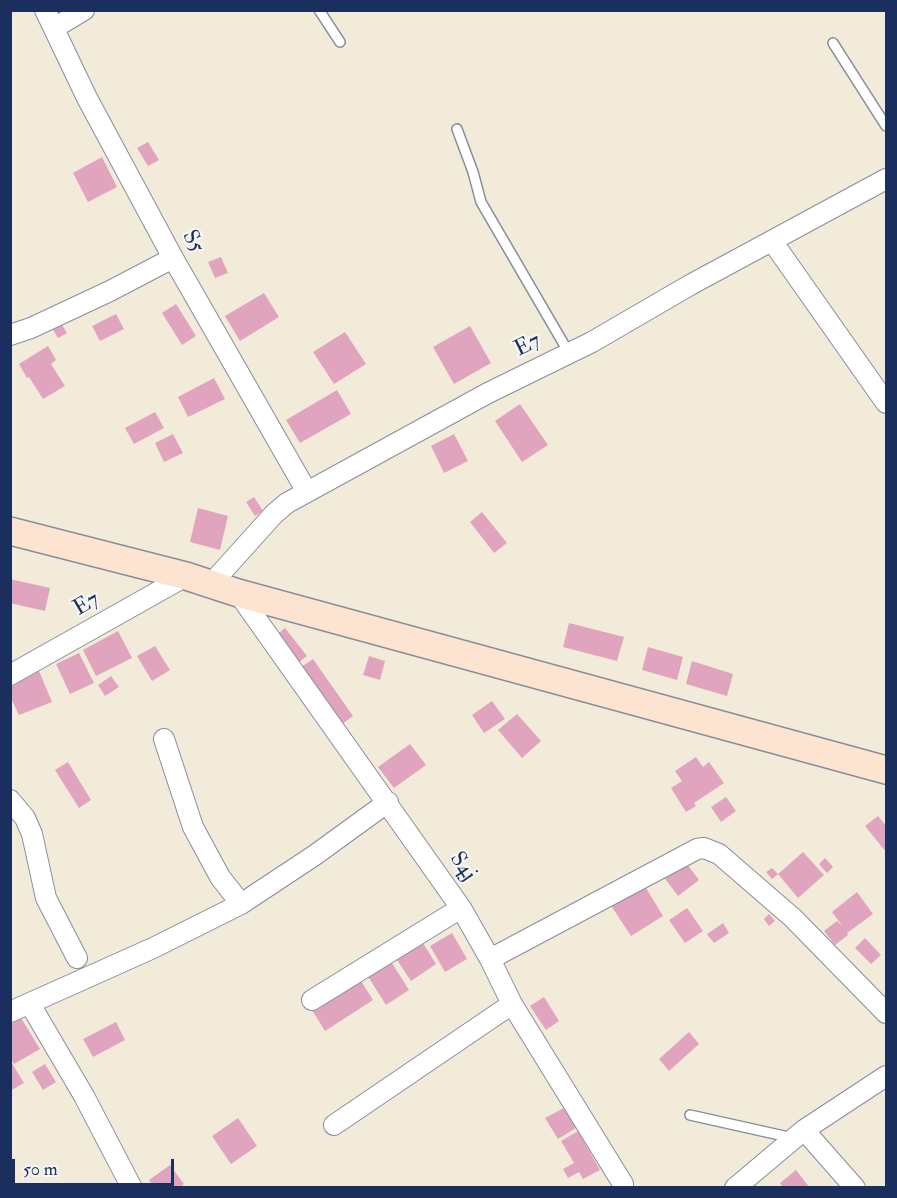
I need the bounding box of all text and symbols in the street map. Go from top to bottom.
street label: S5 [175,226,209,258]
street label: E7 [511,328,545,364]
street label: E7 [69,587,105,623]
street label: S4j [443,847,481,887]
scale bar [15,1147,177,1185]
text: 50 m [23,1158,58,1181]

